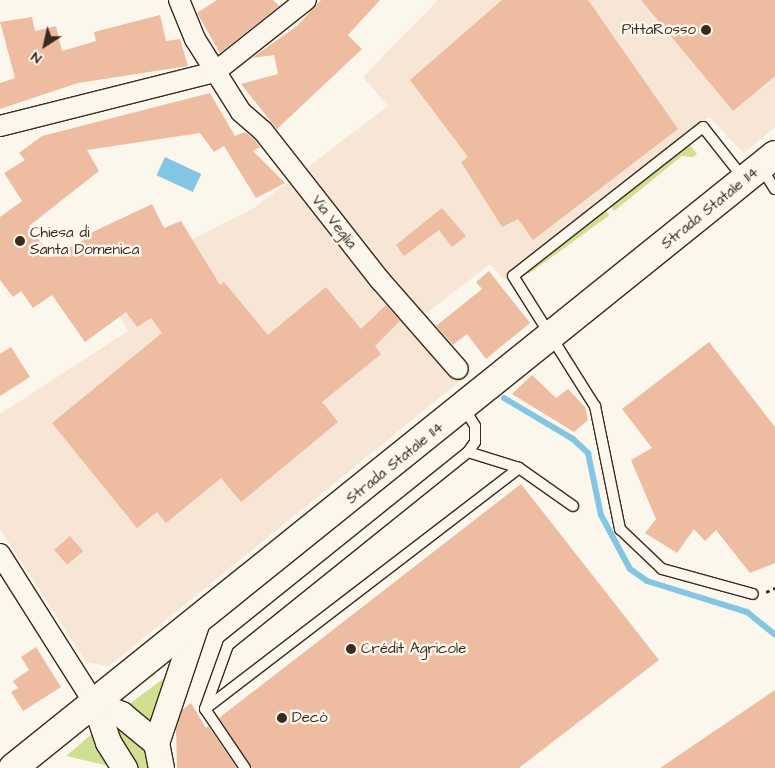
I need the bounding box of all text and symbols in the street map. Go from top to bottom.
north arrow [20,20,70,70]
place label: PittaRosso [622,21,696,39]
marker: PittaRosso [700,24,712,36]
text: N [27,47,46,68]
street label: Strada Statale 114 [658,163,762,253]
street label: Via Veglia [308,192,360,252]
place label: Chiesa di Santa Domenica [30,223,139,258]
marker: Chiesa di Santa Domenica [14,235,26,247]
street label: Strada Statale 114 [343,418,447,508]
place label: Crédit Agricole [361,640,466,658]
marker: Crédit Agricole [345,643,357,655]
place label: Decò [292,709,328,727]
marker: Decò [276,712,288,724]

